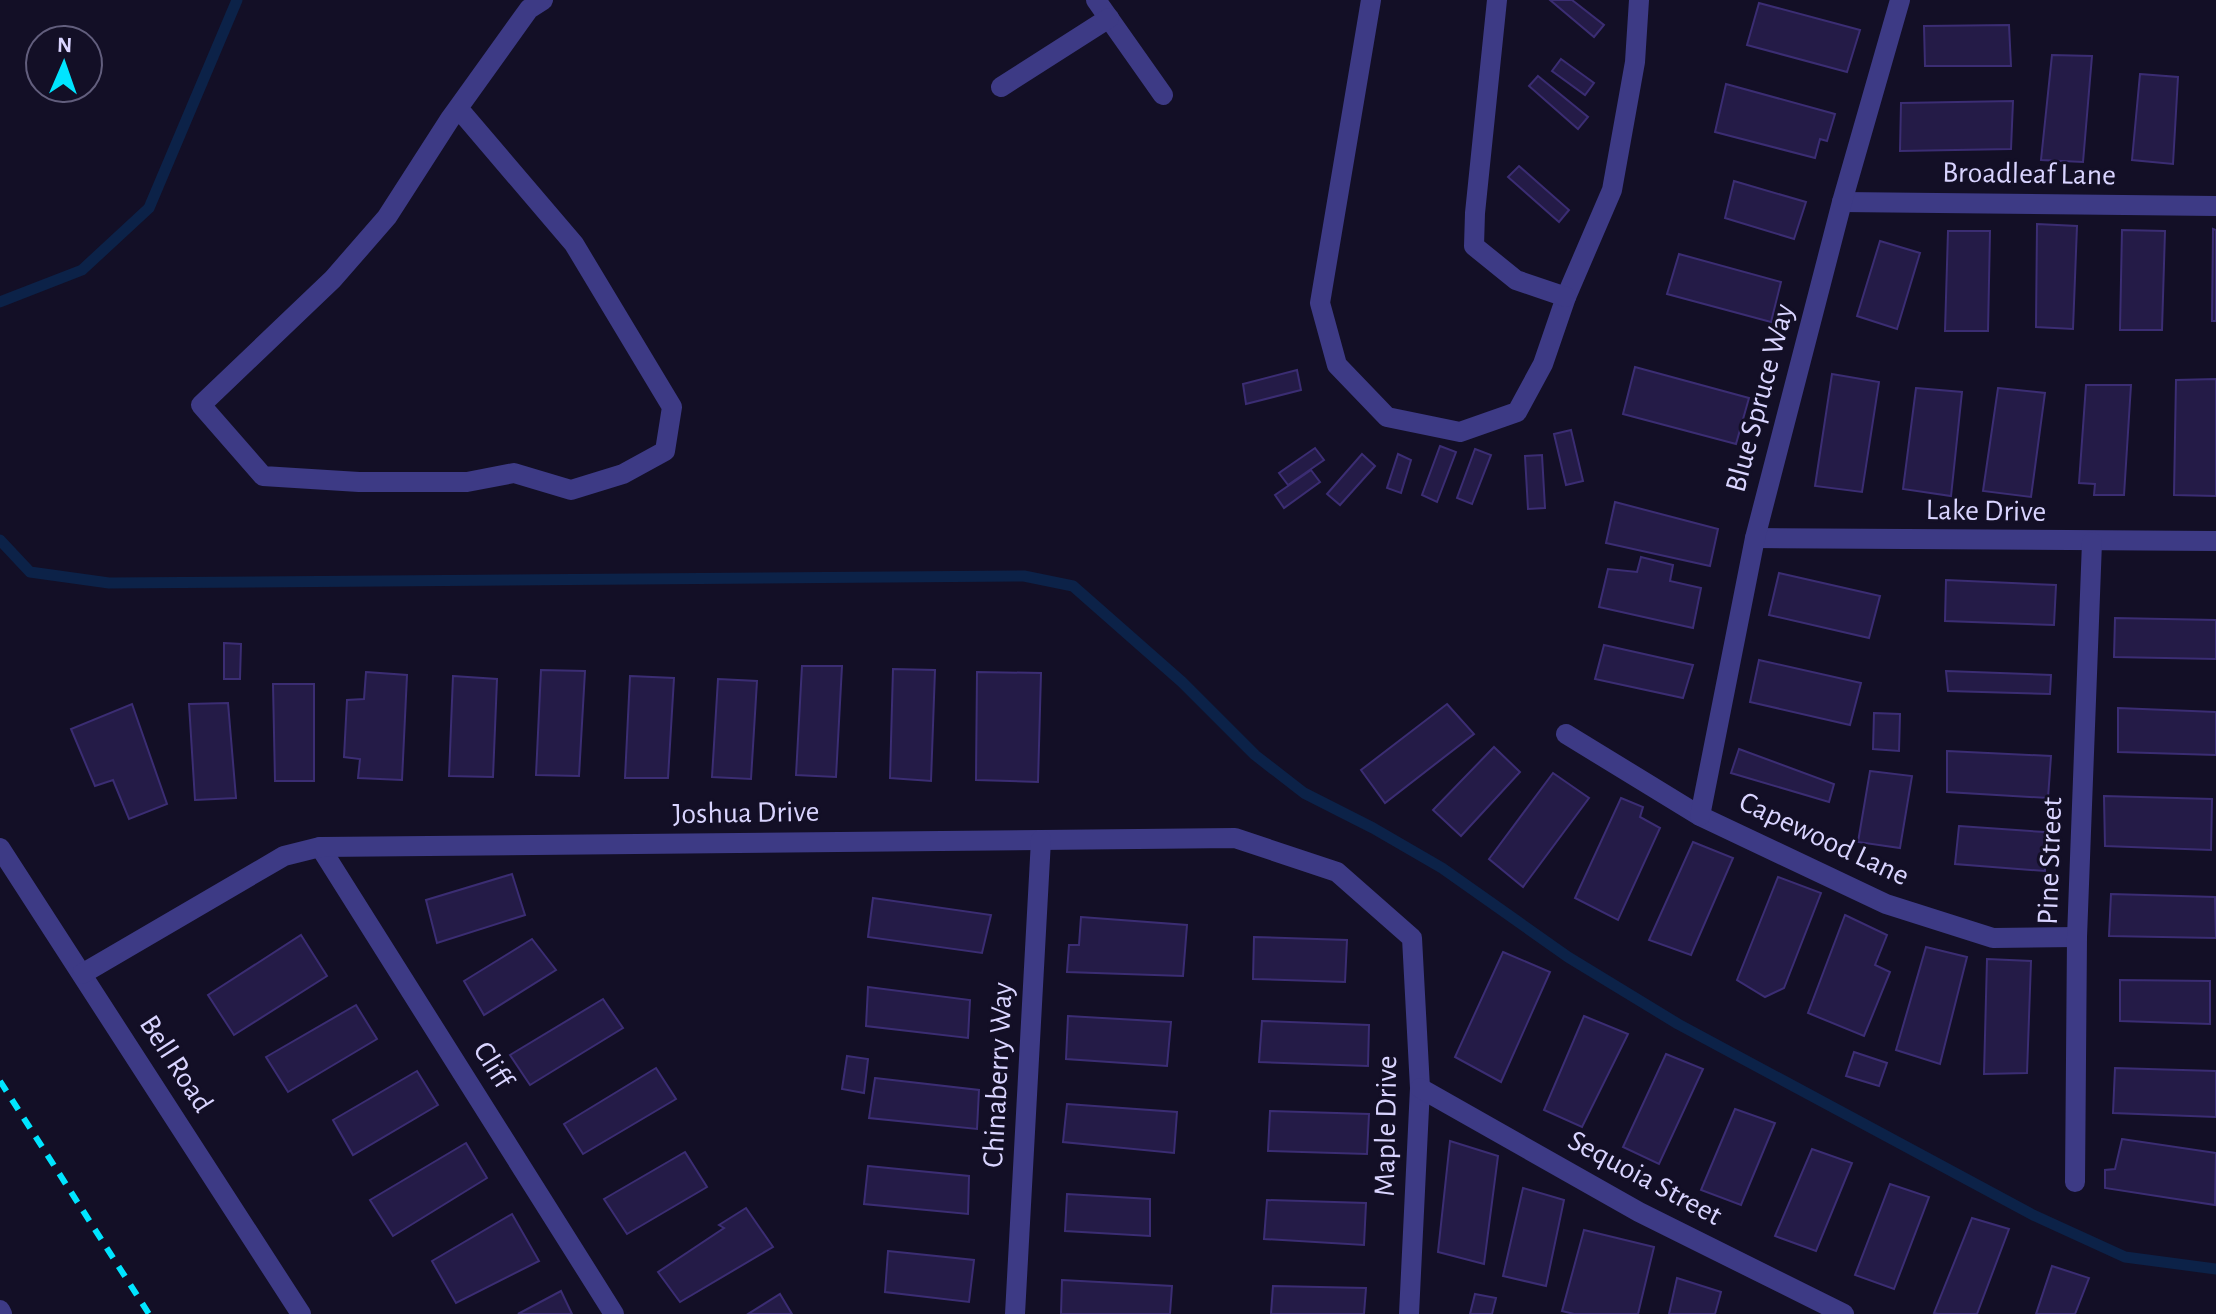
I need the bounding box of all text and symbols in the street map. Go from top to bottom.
north arrow [24,24,104,104]
text: N [57,34,73,56]
street label: Broadleaf Lane [1942,157,2116,191]
street label: Blue Spruce Way [1720,301,1800,495]
street label: Lake Drive [1925,495,2047,527]
street label: Capewood Lane [1734,787,1914,891]
street label: Pine Street [2033,796,2067,925]
street label: Joshua Drive [672,797,820,829]
street label: Chinaberry Way [978,981,1018,1169]
street label: Bell Road [134,1010,218,1118]
street label: Cliff [467,1037,520,1095]
street label: Maple Drive [1370,1055,1402,1197]
street label: Sequoia Street [1563,1125,1727,1231]

